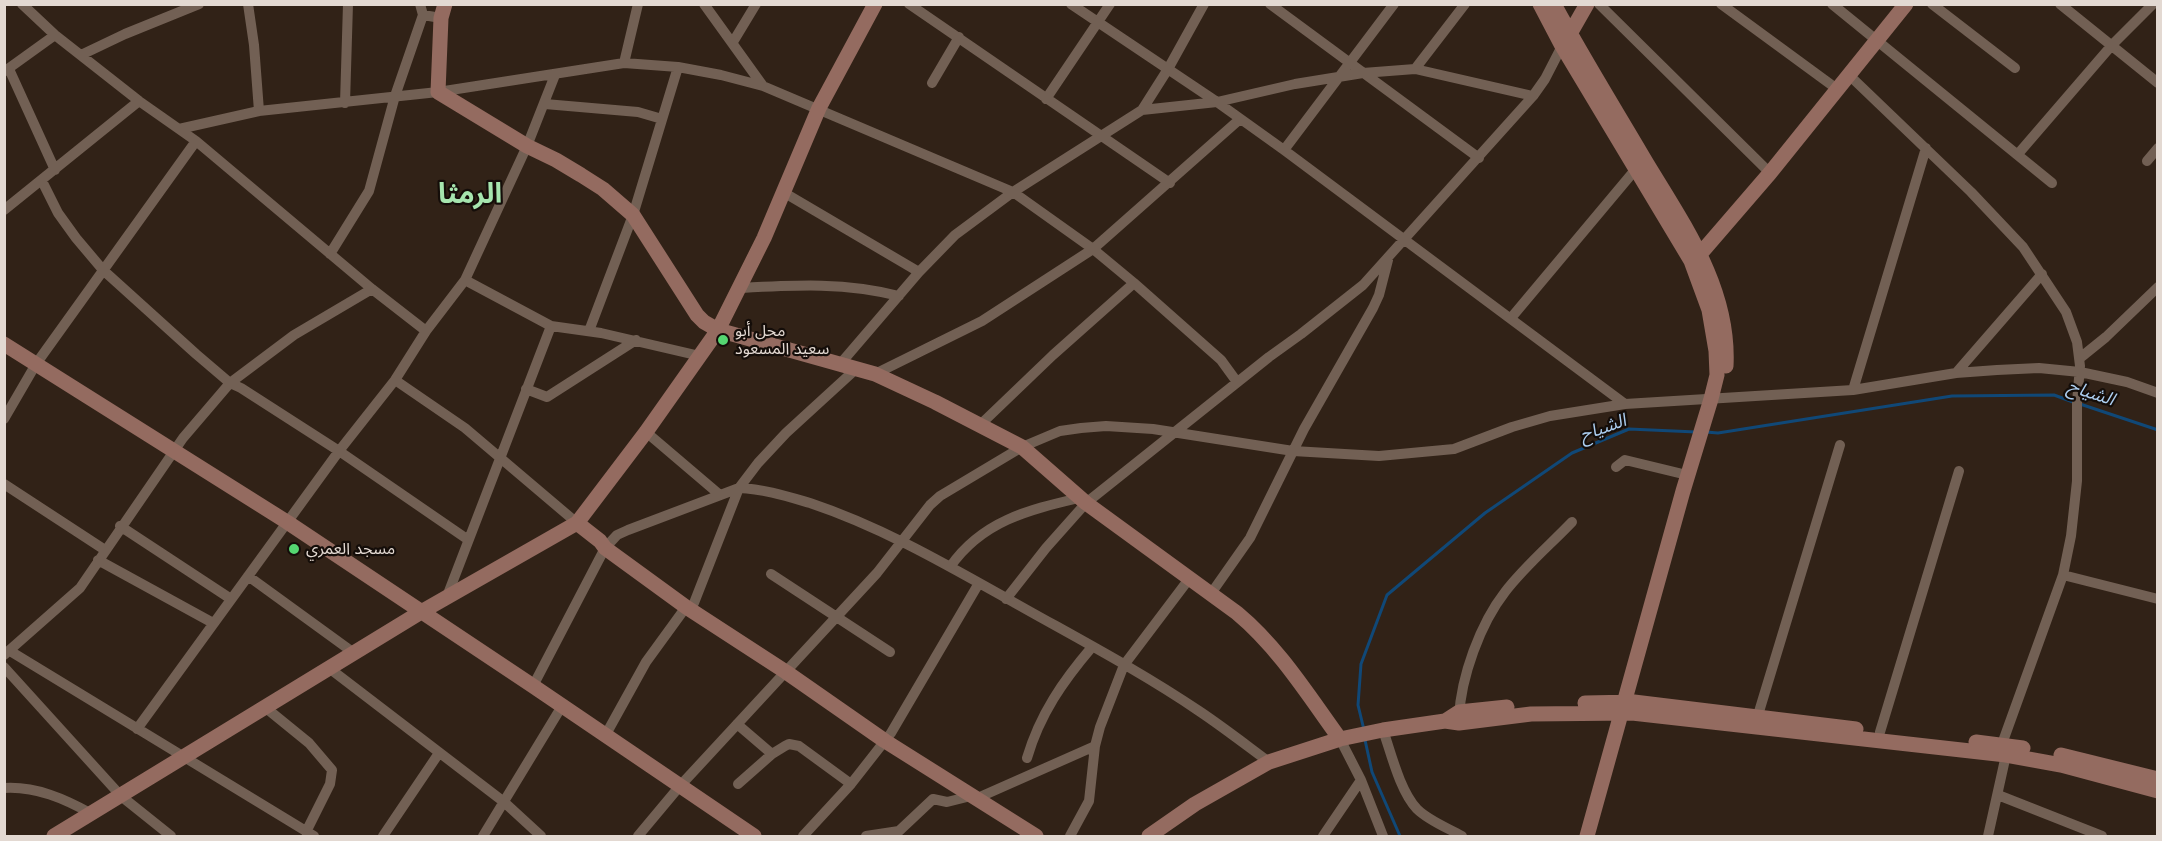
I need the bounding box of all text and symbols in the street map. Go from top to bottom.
district label: الرمثا [438,178,502,212]
place label: محل أبو سعيد المسعود [735,321,829,359]
marker: محل أبو سعيد المسعود [716,333,730,347]
water label: الشياح [2065,375,2117,411]
water label: الشياح [1577,410,1629,446]
place label: مسجد العمري [306,539,395,559]
marker: مسجد العمري [287,542,301,556]

